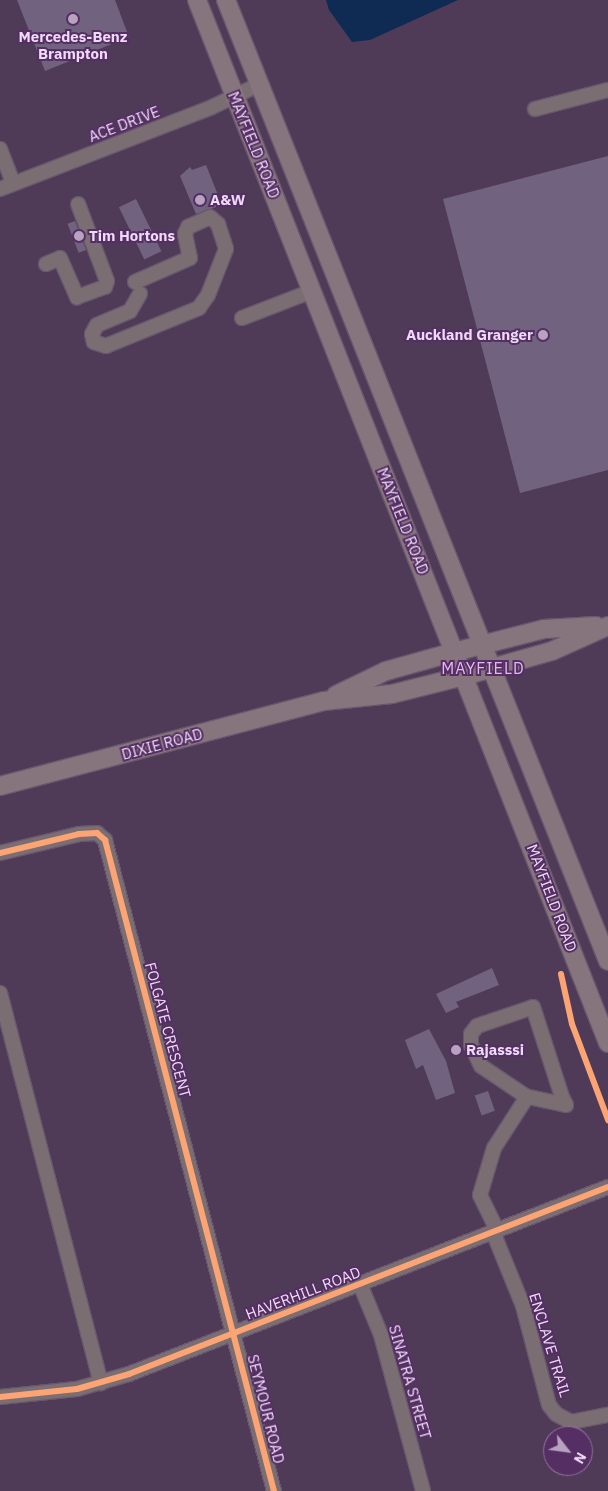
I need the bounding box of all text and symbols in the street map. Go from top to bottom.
marker: Mercedes-Benz Brampton [67,13,79,25]
place label: Mercedes-Benz Brampton [18,27,128,62]
street label: MAYFIELD ROAD [224,89,284,201]
street label: ACE DRIVE [86,102,162,146]
place label: A&W [210,191,245,209]
marker: A&W [194,194,206,206]
place label: Tim Hortons [89,227,175,245]
marker: Tim Hortons [73,230,85,242]
place label: Auckland Granger [406,326,533,344]
marker: Auckland Granger [537,329,549,341]
street label: MAYFIELD ROAD [373,465,433,577]
district label: MAYFIELD [440,658,526,678]
street label: DIXIE ROAD [120,725,204,763]
street label: MAYFIELD ROAD [523,842,581,954]
street label: FOLGATE CRESCENT [141,960,195,1100]
place label: Rajasssi [466,1041,524,1059]
marker: Rajasssi [450,1044,462,1056]
street label: HAVERHILL ROAD [243,1263,363,1323]
street label: ENCLAVE TRAIL [526,1291,574,1399]
street label: SINATRA STREET [385,1323,435,1441]
street label: SEYMOUR ROAD [244,1353,288,1465]
north arrow [543,1426,593,1476]
text: N [570,1449,590,1467]

